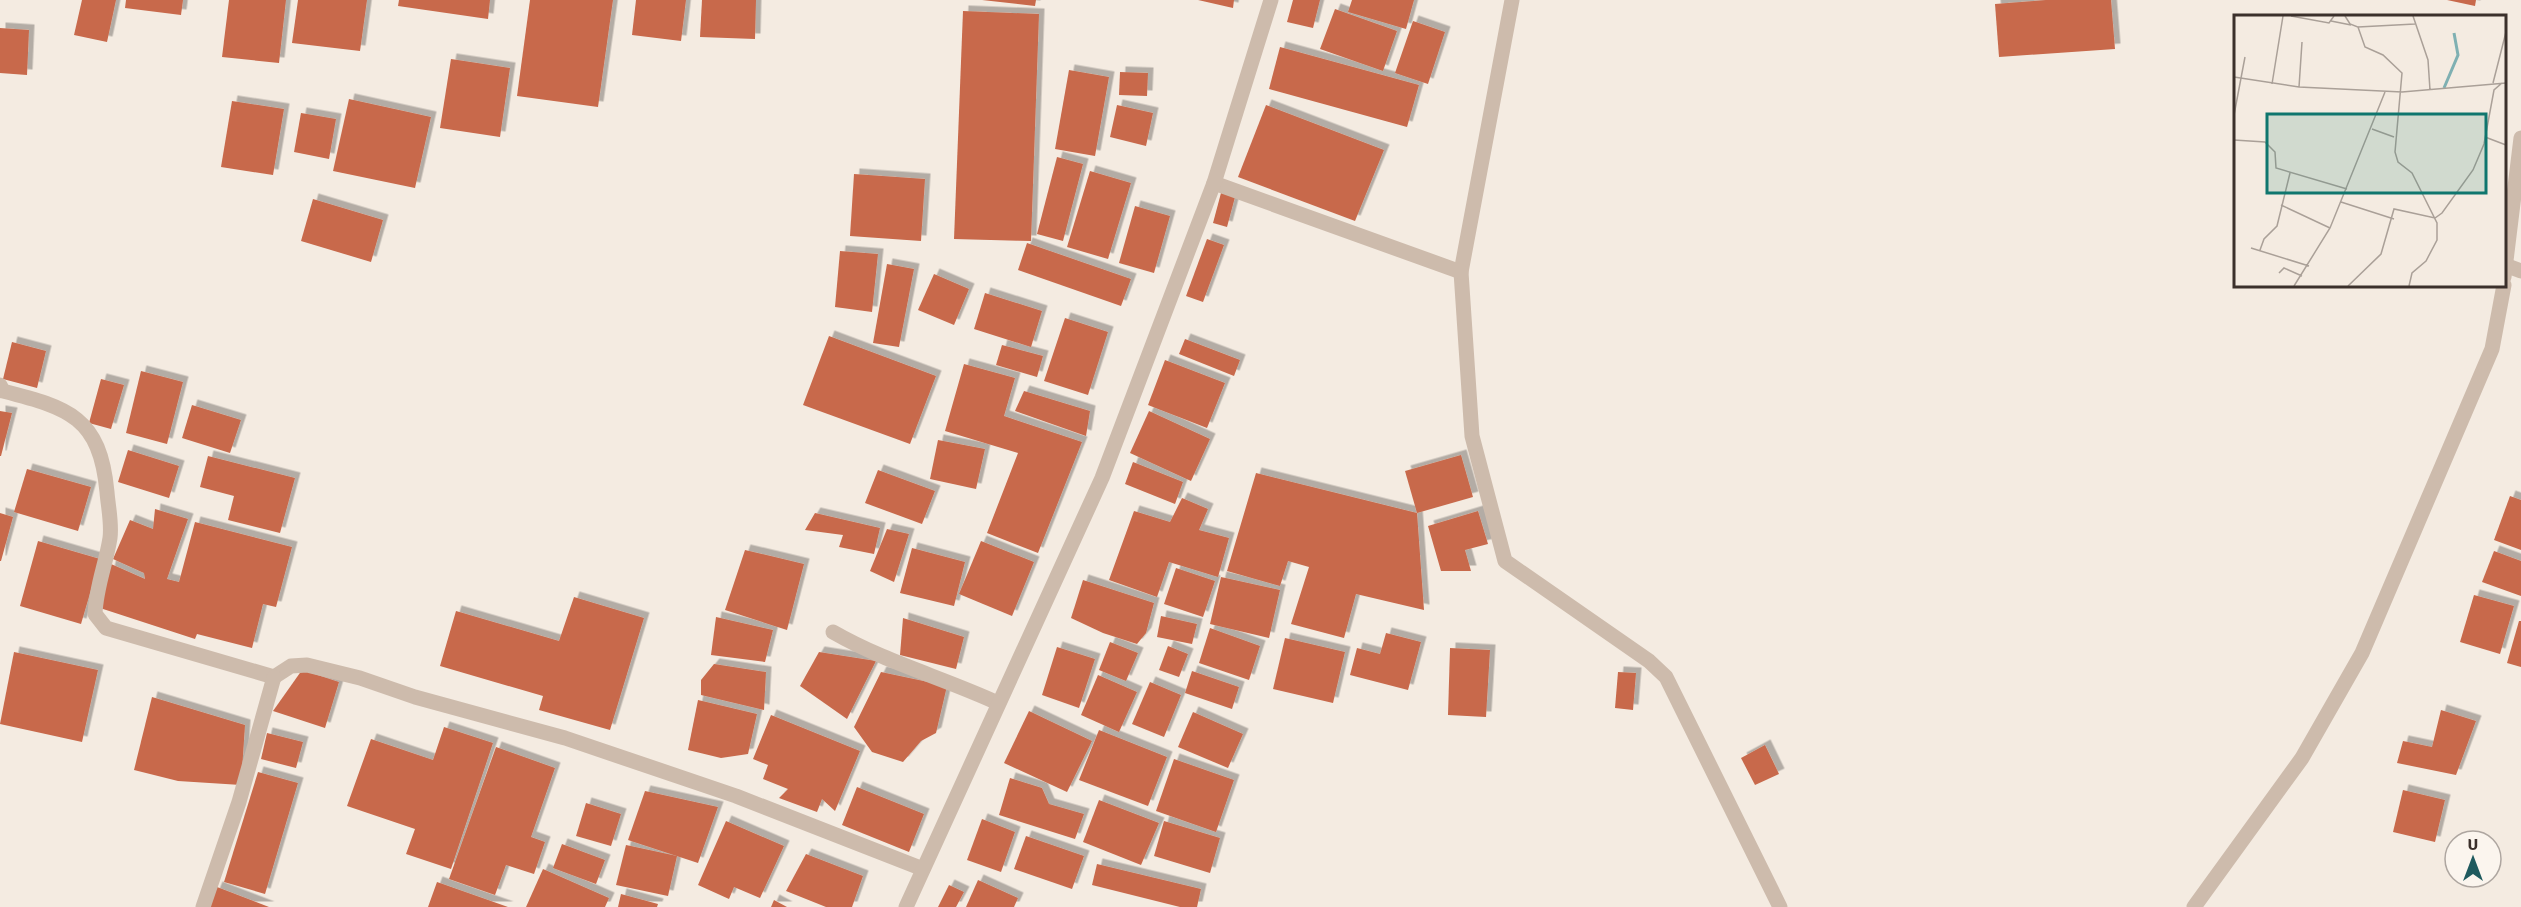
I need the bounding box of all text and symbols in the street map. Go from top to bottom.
inset map [2234,15,2506,286]
north arrow [2443,829,2503,889]
text: U [2468,835,2478,855]

